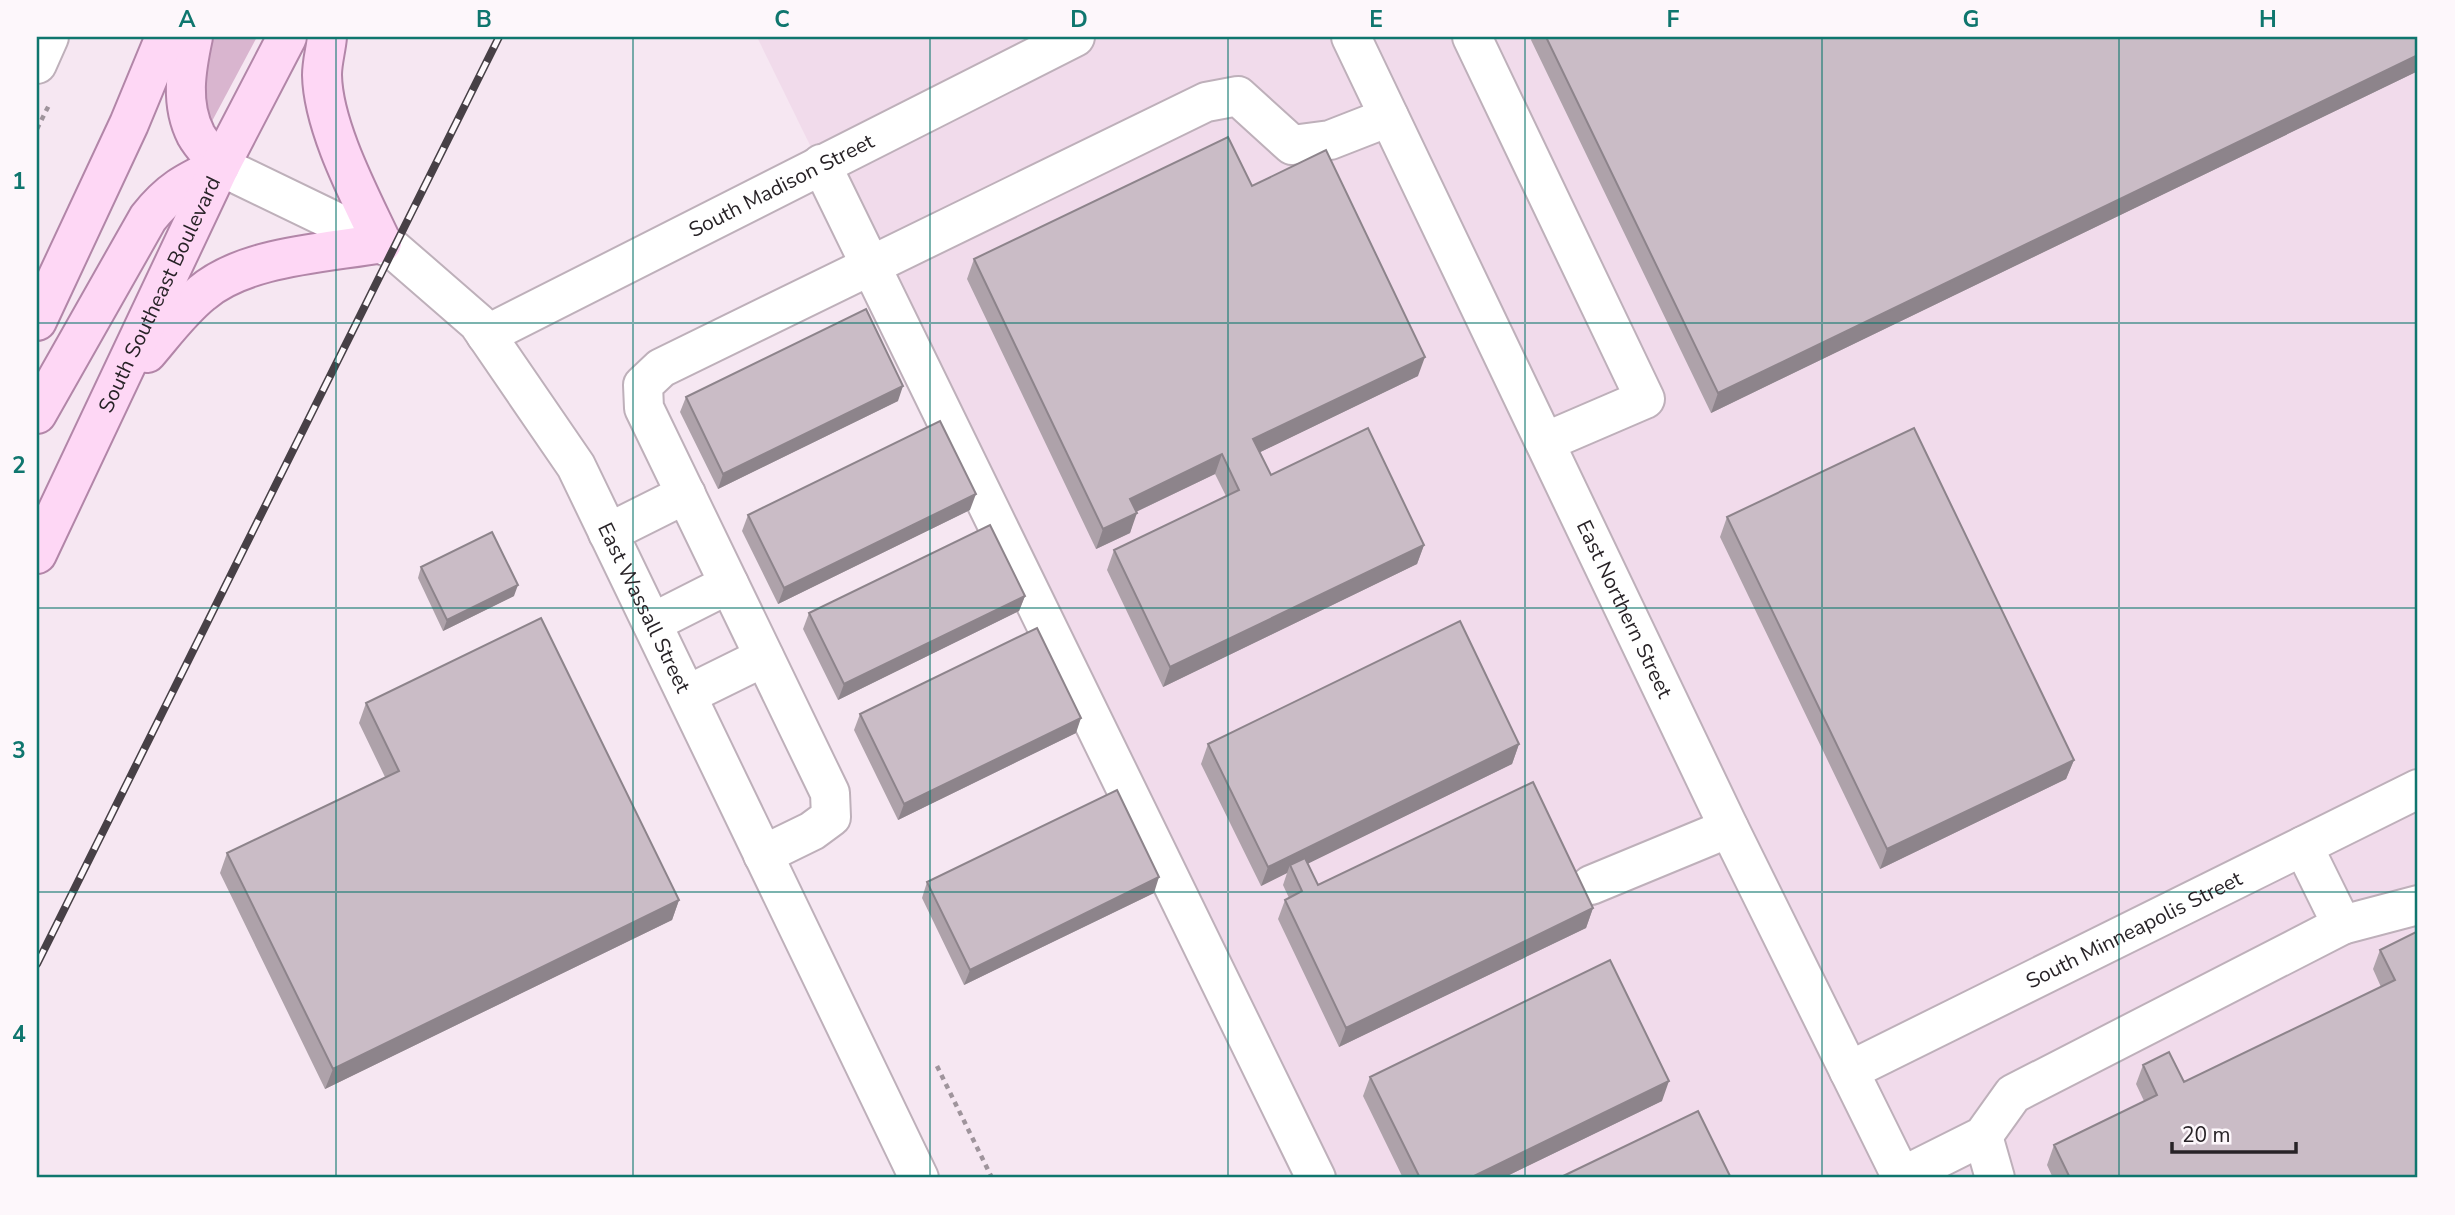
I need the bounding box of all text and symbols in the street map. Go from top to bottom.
text: A [178,4,196,35]
text: B [476,4,492,35]
text: C [774,4,790,35]
text: D [1070,4,1088,35]
text: E [1369,4,1383,35]
text: F [1667,4,1680,35]
text: G [1963,4,1979,35]
text: H [2259,4,2277,35]
street label: South Madison Street [684,127,879,244]
text: 1 [12,166,26,197]
street label: South Southeast Boulevard [92,172,227,417]
text: 2 [12,450,26,481]
street label: East Northern Street [1570,515,1679,703]
street label: East Wassall Street [591,518,697,698]
text: 3 [12,735,26,766]
street label: South Minneapolis Street [2021,864,2247,995]
text: 4 [12,1019,26,1050]
scale bar [2172,1110,2296,1154]
text: 20 m [2182,1121,2231,1149]

